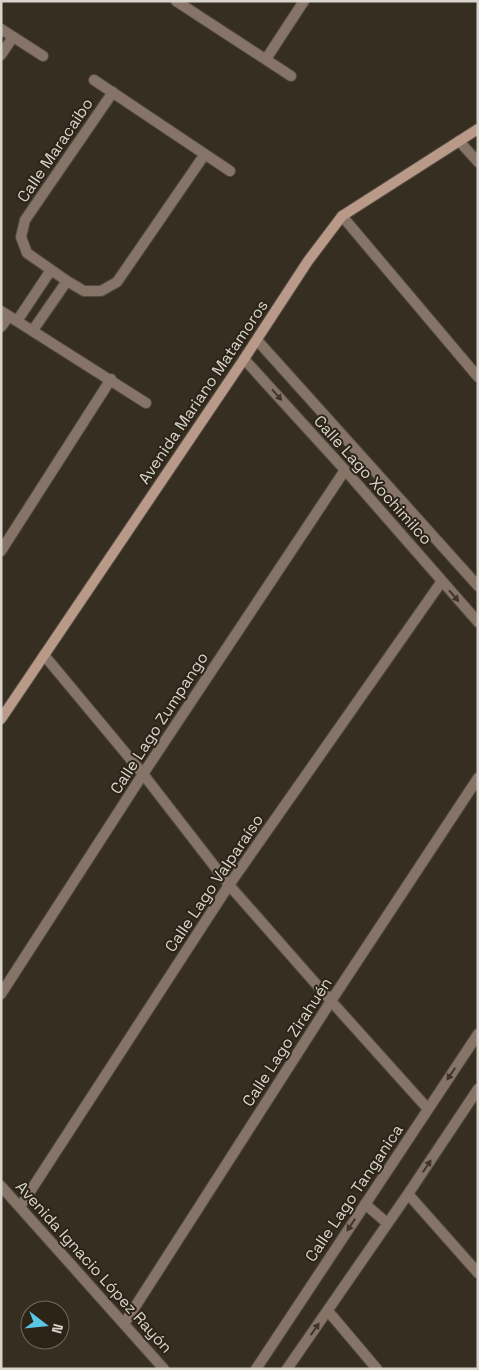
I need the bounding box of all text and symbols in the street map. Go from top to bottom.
street label: Calle Maracaibo [12,94,98,206]
street label: Avenida Mariano Matamoros [133,296,273,488]
one-way arrow [271,389,283,401]
street label: Calle Lago Xochimilco [309,411,437,549]
one-way arrow [449,589,460,602]
street label: Calle Lago Zumpango [105,648,213,798]
street label: Calle Lago Valparaíso [160,810,268,956]
street label: Calle Lago Zirahuén [237,973,337,1111]
one-way arrow [446,1068,456,1081]
street label: Calle Lago Tanganica [300,1120,408,1266]
one-way arrow [422,1159,432,1172]
street label: Avenida Ignacio López Rayón [11,1177,177,1357]
one-way arrow [347,1218,356,1231]
north arrow [20,1300,70,1350]
text: N [48,1322,67,1336]
one-way arrow [310,1322,320,1336]

